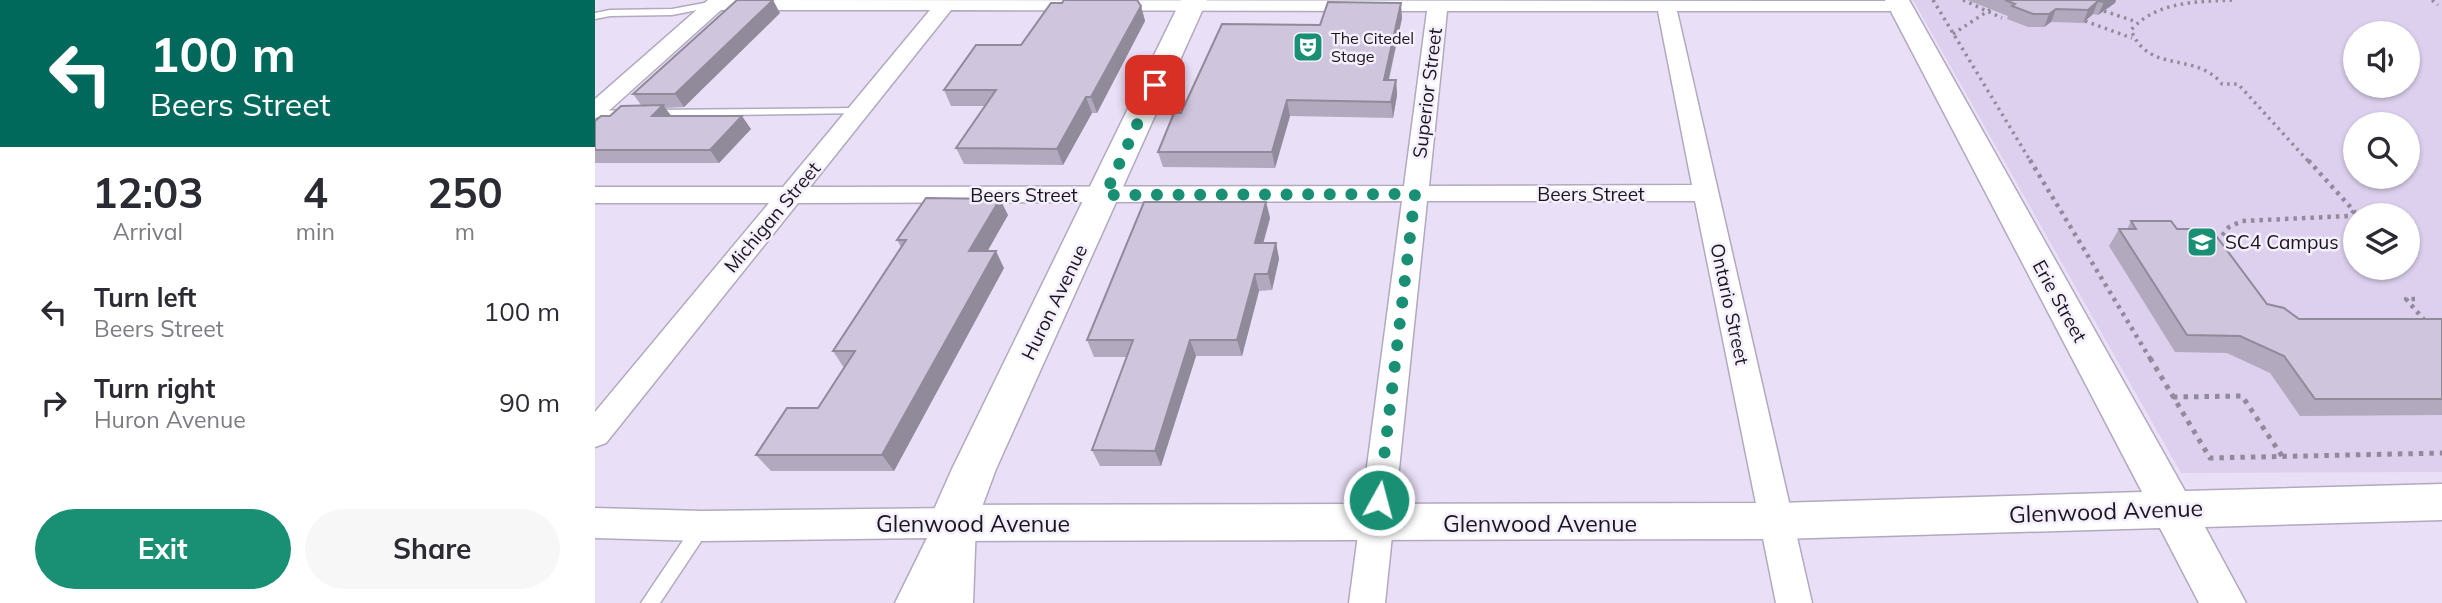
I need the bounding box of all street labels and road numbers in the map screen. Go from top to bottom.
street label: Superior Street [1407,26,1447,160]
street label: Michigan Street [719,156,826,277]
street label: Beers Street [1537,182,1645,206]
street label: Beers Street [970,183,1078,207]
street label: Huron Avenue [1016,240,1092,364]
street label: Ontario Street [1705,241,1755,367]
street label: Erie Street [2028,256,2093,347]
street label: Glenwood Avenue [2008,493,2204,529]
street label: Glenwood Avenue [876,509,1070,538]
street label: Glenwood Avenue [1443,509,1637,538]

